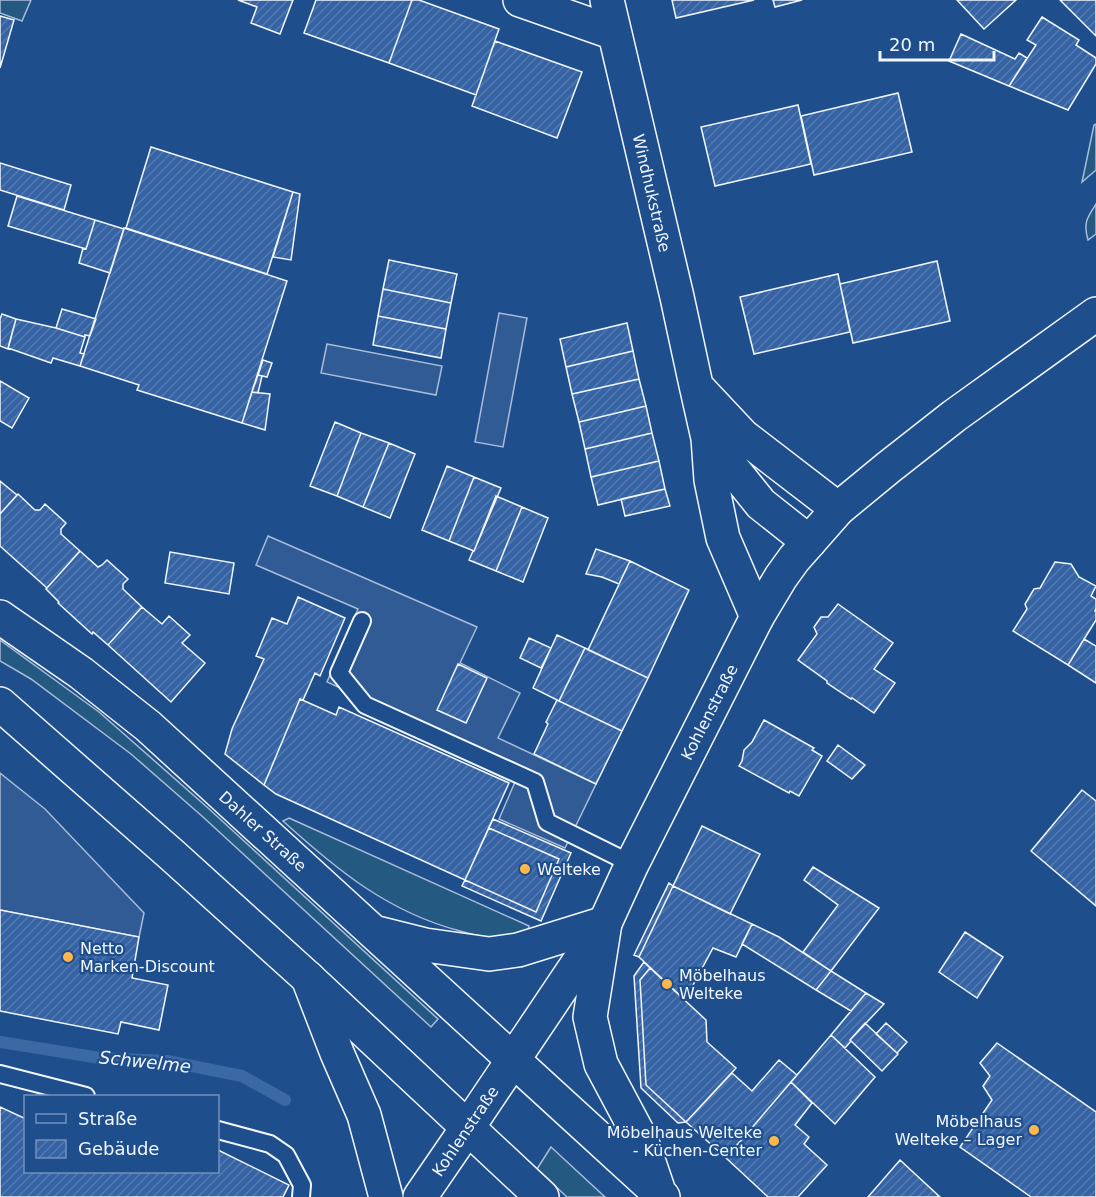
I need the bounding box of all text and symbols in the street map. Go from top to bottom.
scale bar [880,24,994,62]
text: 20 m [889,34,935,55]
street label: Windhukstraße [629,132,674,254]
street label: Kohlenstraße [677,661,742,763]
street label: Dahler Straße [215,787,310,876]
place label: Welteke [537,860,601,879]
marker: Welteke [518,862,532,876]
place label: Netto Marken-Discount [80,939,215,976]
marker: Netto Marken-Discount [61,950,75,964]
place label: Möbelhaus Welteke [679,966,765,1003]
marker: Möbelhaus Welteke [660,977,674,991]
water label: Schwelme [98,1046,192,1077]
street label: Kohlenstraße [428,1082,503,1180]
legend [24,1095,219,1173]
text: Straße [78,1108,137,1129]
place label: Möbelhaus Welteke – Lager [895,1112,1022,1149]
place label: Möbelhaus Welteke - Küchen-Center [607,1123,762,1160]
marker: Möbelhaus Welteke – Lager [1027,1123,1041,1137]
marker: Möbelhaus Welteke - Küchen-Center [767,1134,781,1148]
text: Gebäude [78,1138,159,1159]

